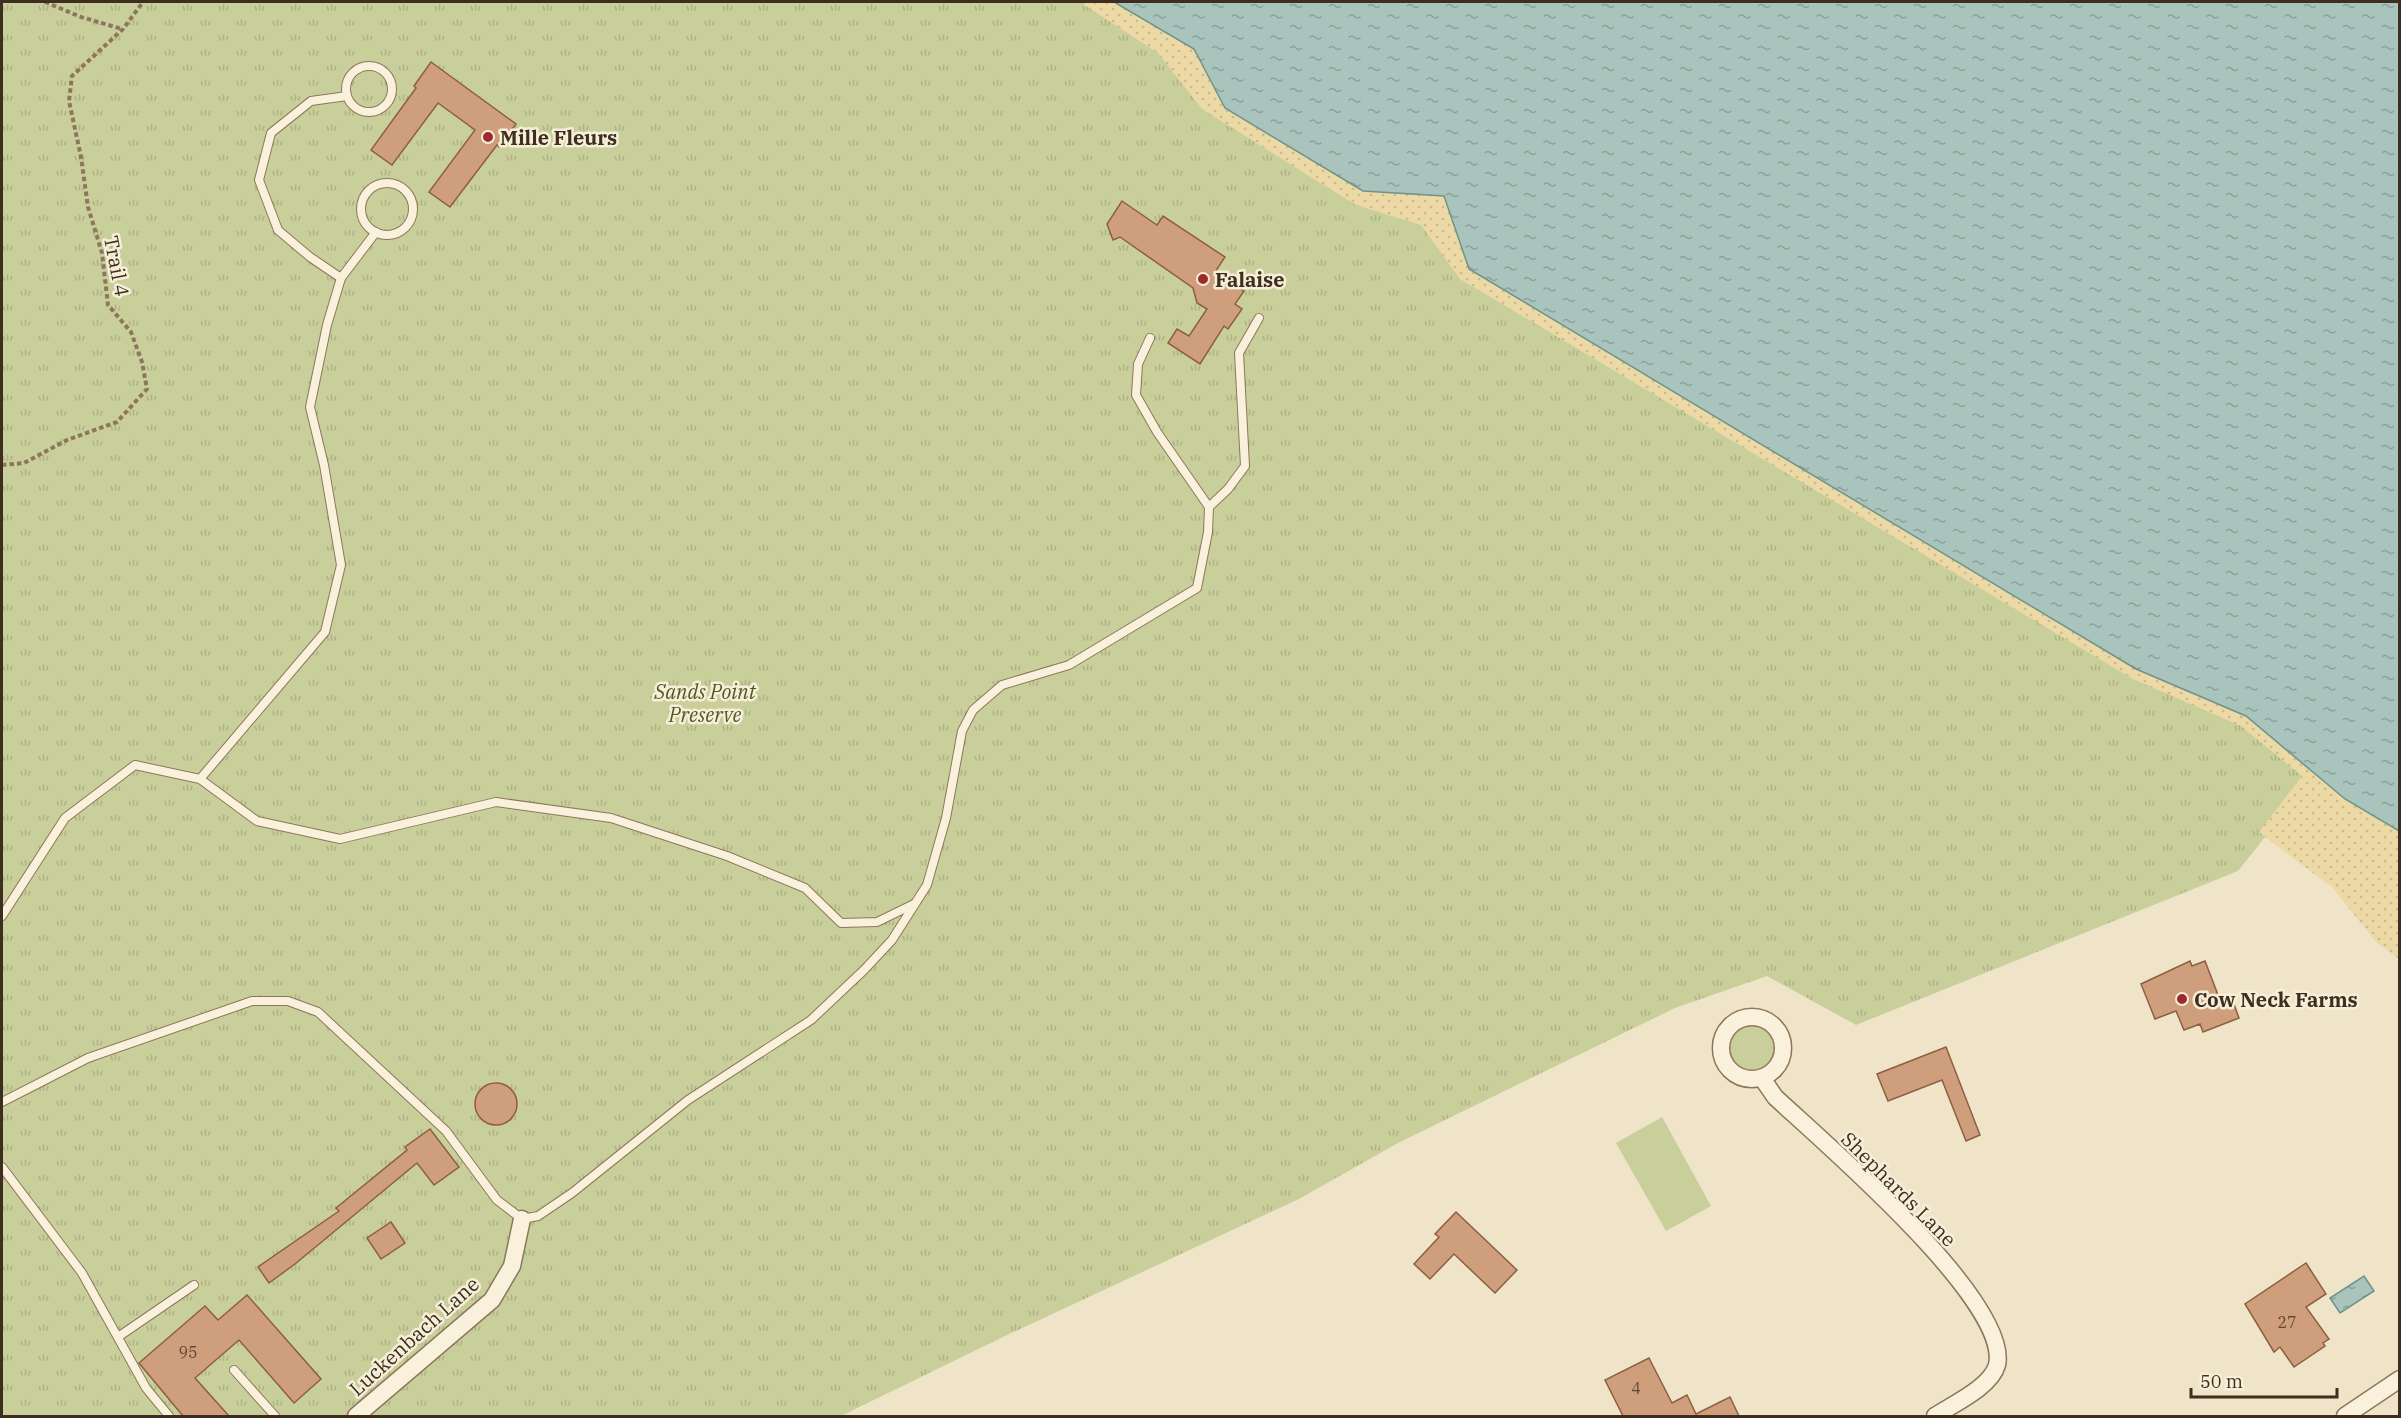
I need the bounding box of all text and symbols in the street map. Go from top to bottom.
place label: Mille Fleurs [500,124,617,151]
marker: Mille Fleurs [481,130,495,144]
street label: Trail 4 [98,233,136,299]
place label: Falaise [1215,266,1285,293]
marker: Falaise [1196,272,1210,286]
park label: Sands Point Preserve [653,678,757,728]
place label: Cow Neck Farms [2194,986,2358,1013]
marker: Cow Neck Farms [2175,992,2189,1006]
street label: Shephards Lane [1836,1126,1962,1252]
street label: Luckenbach Lane [343,1270,485,1402]
house number: 27 [2277,1312,2297,1332]
house number: 95 [178,1342,198,1362]
scale bar [2191,1361,2336,1399]
text: 50 m [2200,1370,2243,1393]
house number: 4 [1631,1378,1641,1398]

